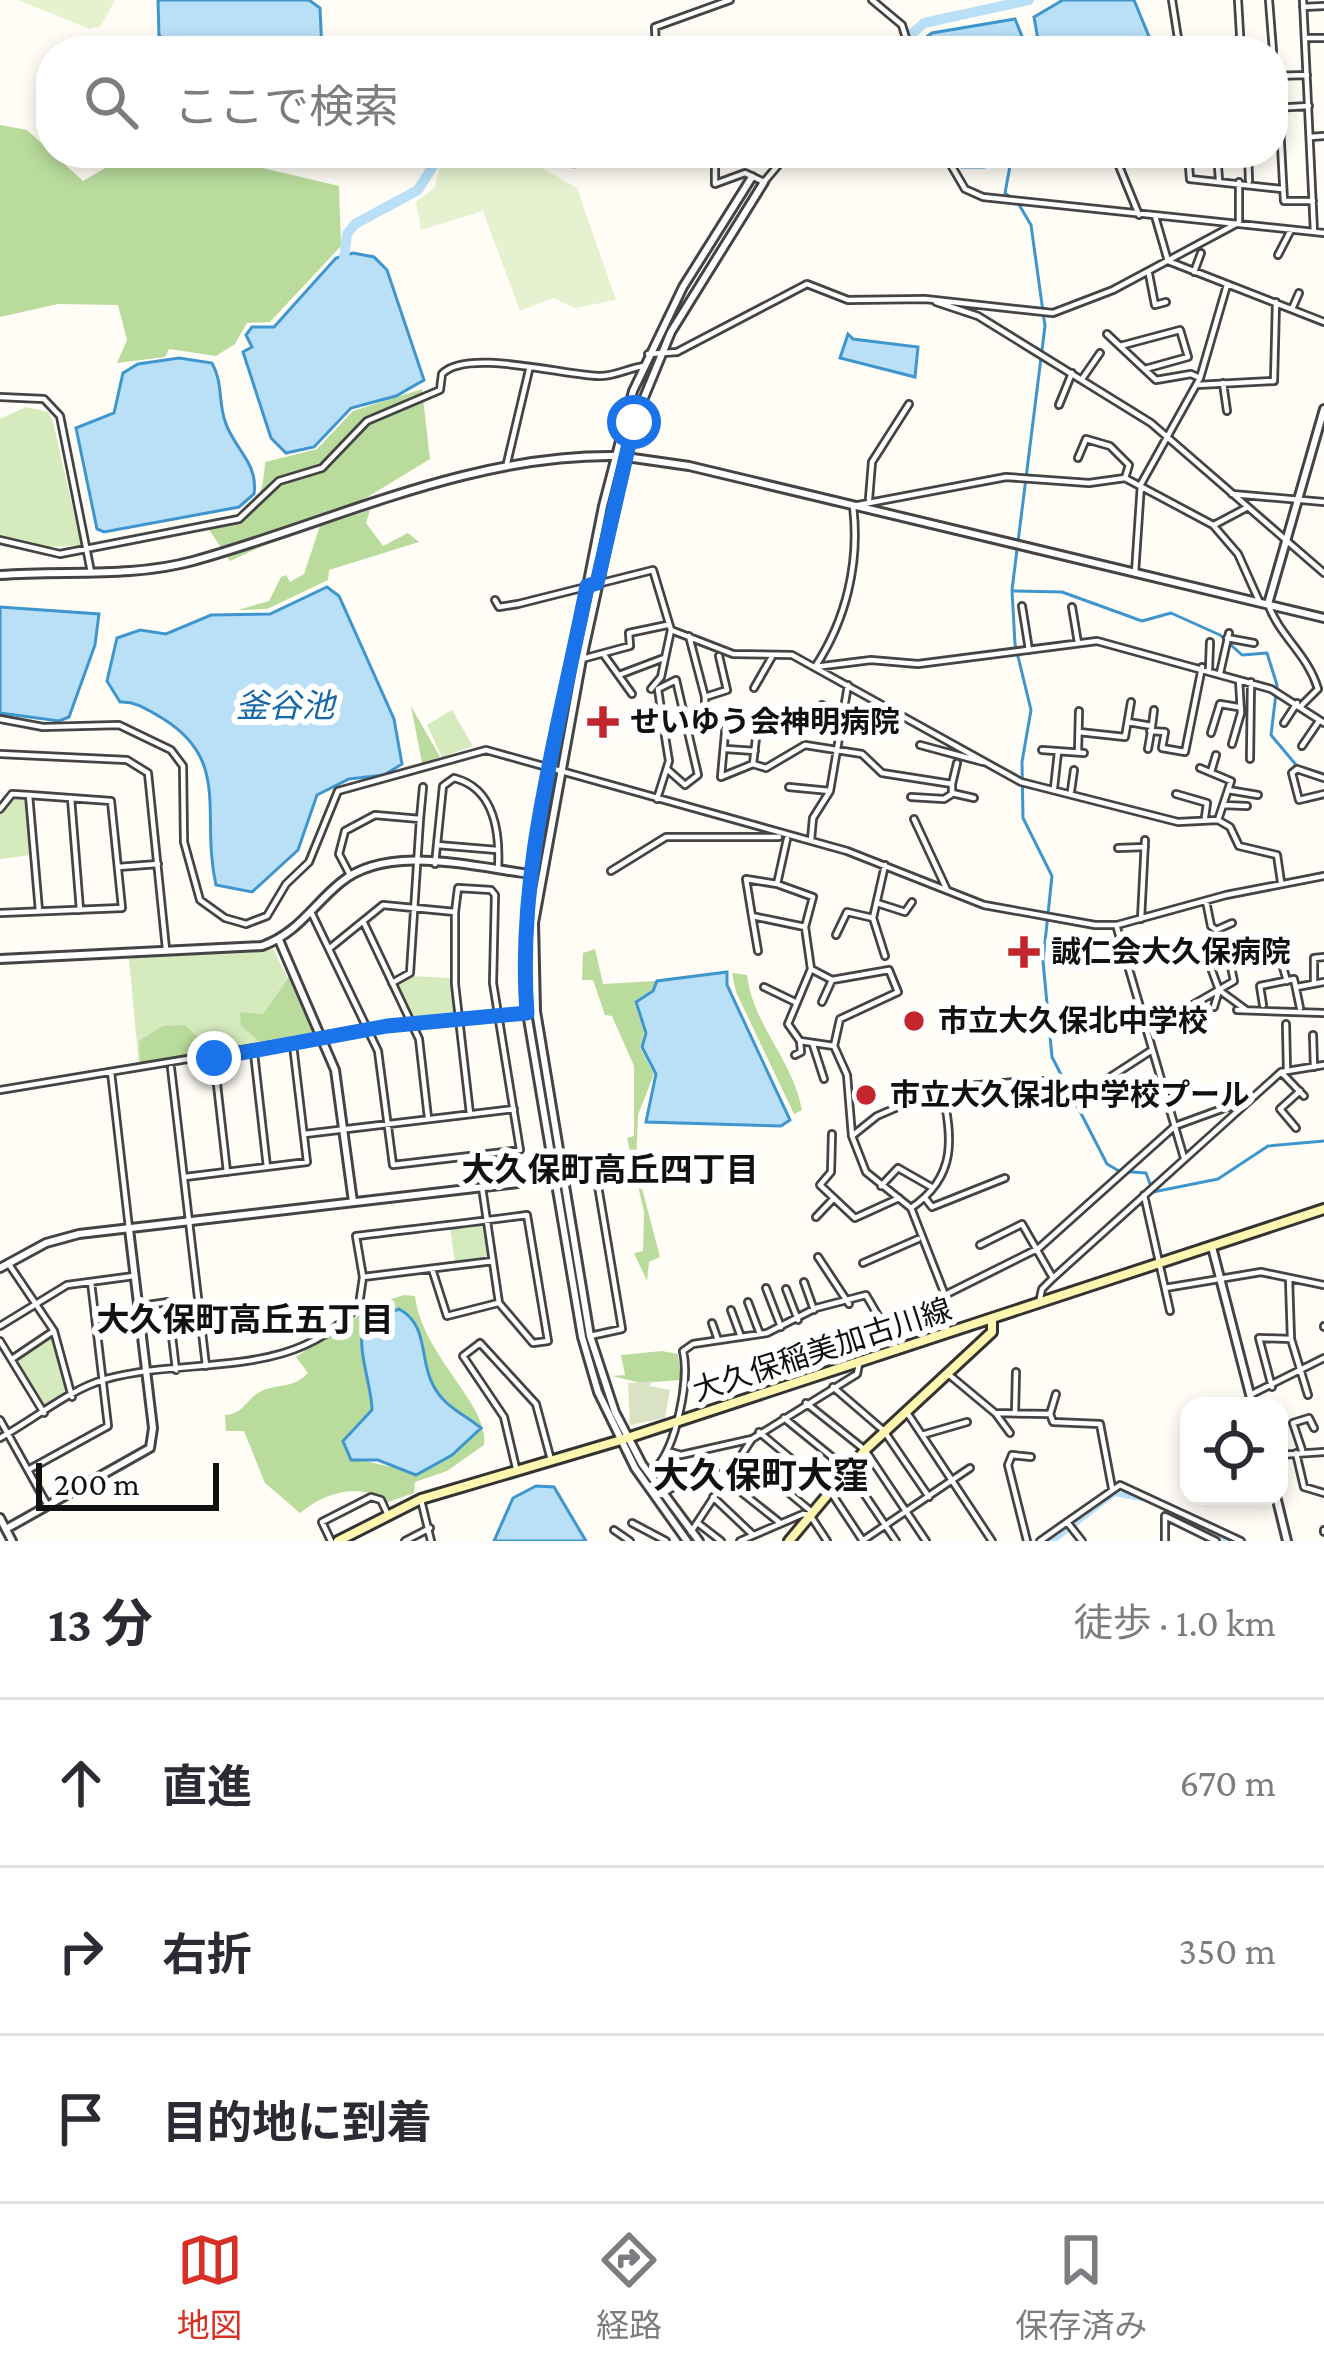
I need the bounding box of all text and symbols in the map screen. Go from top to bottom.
search box [36,36,1288,168]
icon: search [78,69,144,135]
text: ここで検索 [174,82,399,132]
route start [607,395,661,449]
water label: 釜谷池 [236,687,338,724]
place label: せいゆう会神明病院 [630,705,900,738]
marker: せいゆう会神明病院 [587,706,619,738]
place label: 誠仁会大久保病院 [1051,935,1291,968]
marker: 誠仁会大久保病院 [1008,936,1040,968]
place label: 市立大久保北中学校 [938,1004,1208,1037]
marker: 市立大久保北中学校 [901,1008,927,1034]
route end [187,1031,241,1085]
place label: 市立大久保北中学校プール [890,1078,1250,1111]
marker: 市立大久保北中学校プール [853,1082,879,1108]
district label: 大久保町高丘四丁目 [462,1151,759,1188]
street label: 大久保稲美加古川線 [688,1292,955,1407]
district label: 大久保町高丘五丁目 [97,1301,394,1338]
map controls [1180,1397,1288,1505]
button: locate [1180,1397,1288,1505]
district label: 大久保町大窪 [653,1456,869,1496]
scale bar [36,1457,219,1510]
text: 200 m [54,1465,140,1502]
text: 13 分 [48,1595,153,1652]
text: 徒歩 · 1.0 km [1074,1601,1276,1644]
icon: ahead [48,1750,114,1816]
text: 670 m [1180,1761,1276,1804]
text: 直進 [162,1762,252,1812]
icon: right [48,1918,114,1984]
text: 350 m [1178,1929,1276,1972]
text: 右折 [162,1930,252,1980]
icon: arrive [48,2086,114,2152]
text: 目的地に到着 [162,2098,432,2148]
tab: 地図 [177,2227,243,2347]
tab: 経路 [596,2227,662,2347]
tab: 保存済み [1015,2227,1147,2347]

